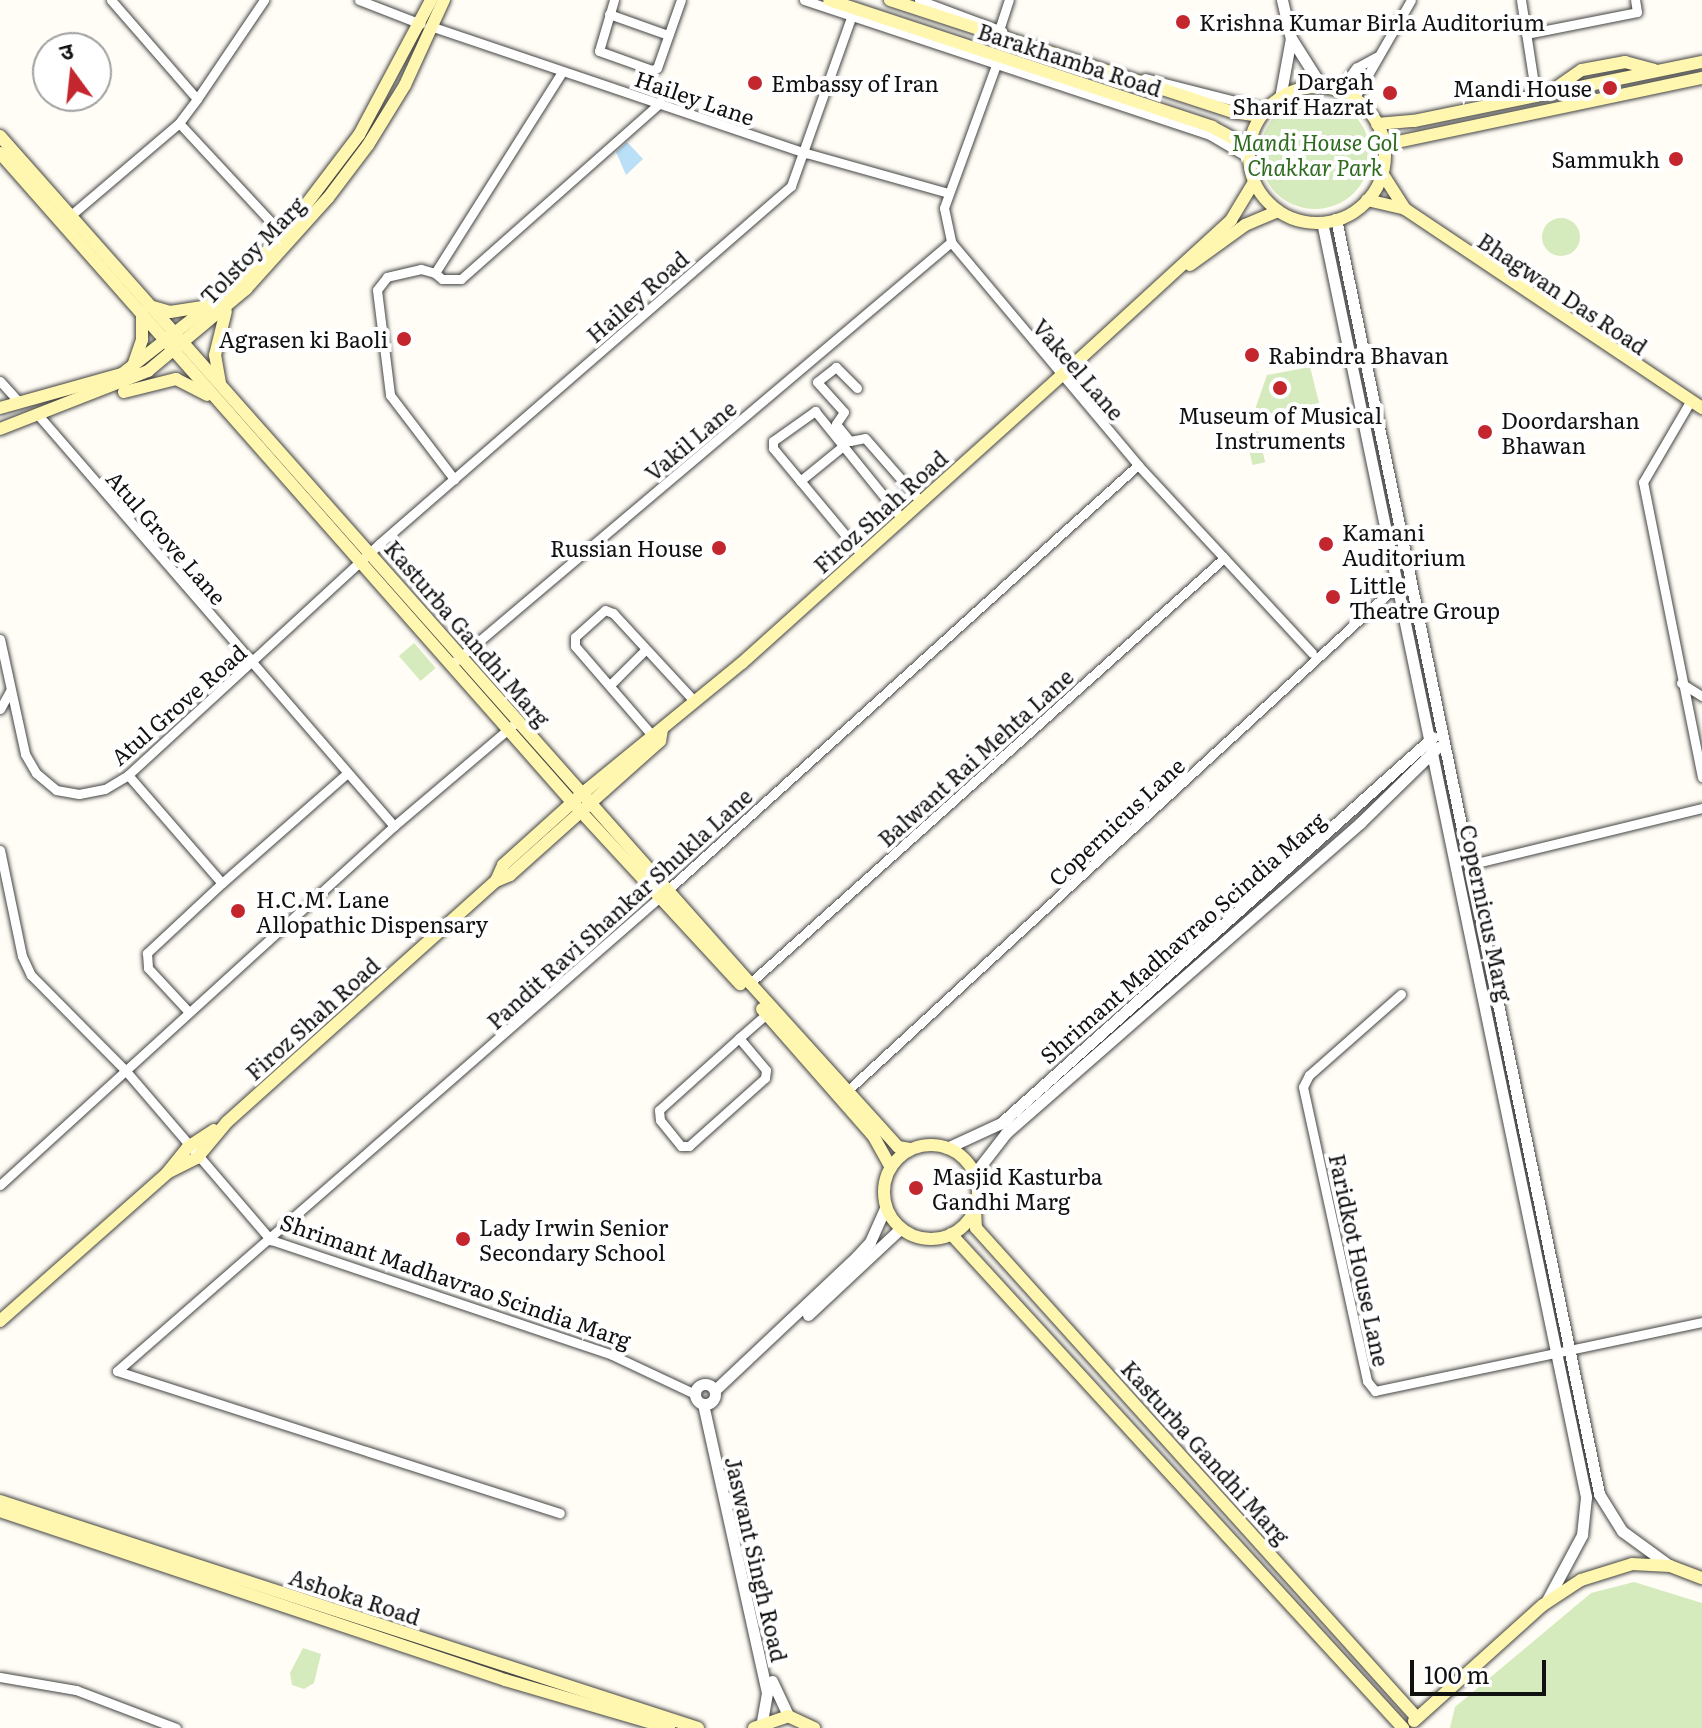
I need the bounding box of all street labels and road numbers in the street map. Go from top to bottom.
street label: Barakhamba Road [975,17,1165,101]
street label: Hailey Lane [632,64,758,130]
street label: Tolstoy Marg [194,191,310,309]
street label: Bhagwan Das Road [1473,226,1653,360]
street label: Hailey Road [581,245,693,347]
street label: Vakeel Lane [1028,313,1130,425]
street label: Vakil Lane [639,394,741,486]
street label: Firoz Shah Road [808,444,952,578]
street label: Atul Grove Lane [102,465,232,609]
street label: Kasturba Gandhi Marg [380,534,556,732]
street label: Atul Grove Road [105,638,251,770]
street label: Balwant Rai Mehta Lane [872,662,1078,852]
street label: Copernicus Lane [1043,751,1189,891]
street label: Pandit Ravi Shankar Shukla Lane [481,782,757,1034]
street label: Shrimant Madhavrao Scindia Marg [1034,806,1330,1068]
street label: Copernicus Marg [1455,822,1519,1004]
street label: Firoz Shah Road [240,951,384,1085]
street label: Faridkot House Lane [1325,1151,1395,1369]
street label: Shrimant Madhavrao Scindia Marg [277,1207,635,1353]
street label: Kasturba Gandhi Marg [1117,1355,1295,1549]
street label: Jaswant Singh Road [721,1454,793,1664]
street label: Ashoka Road [286,1562,424,1630]

